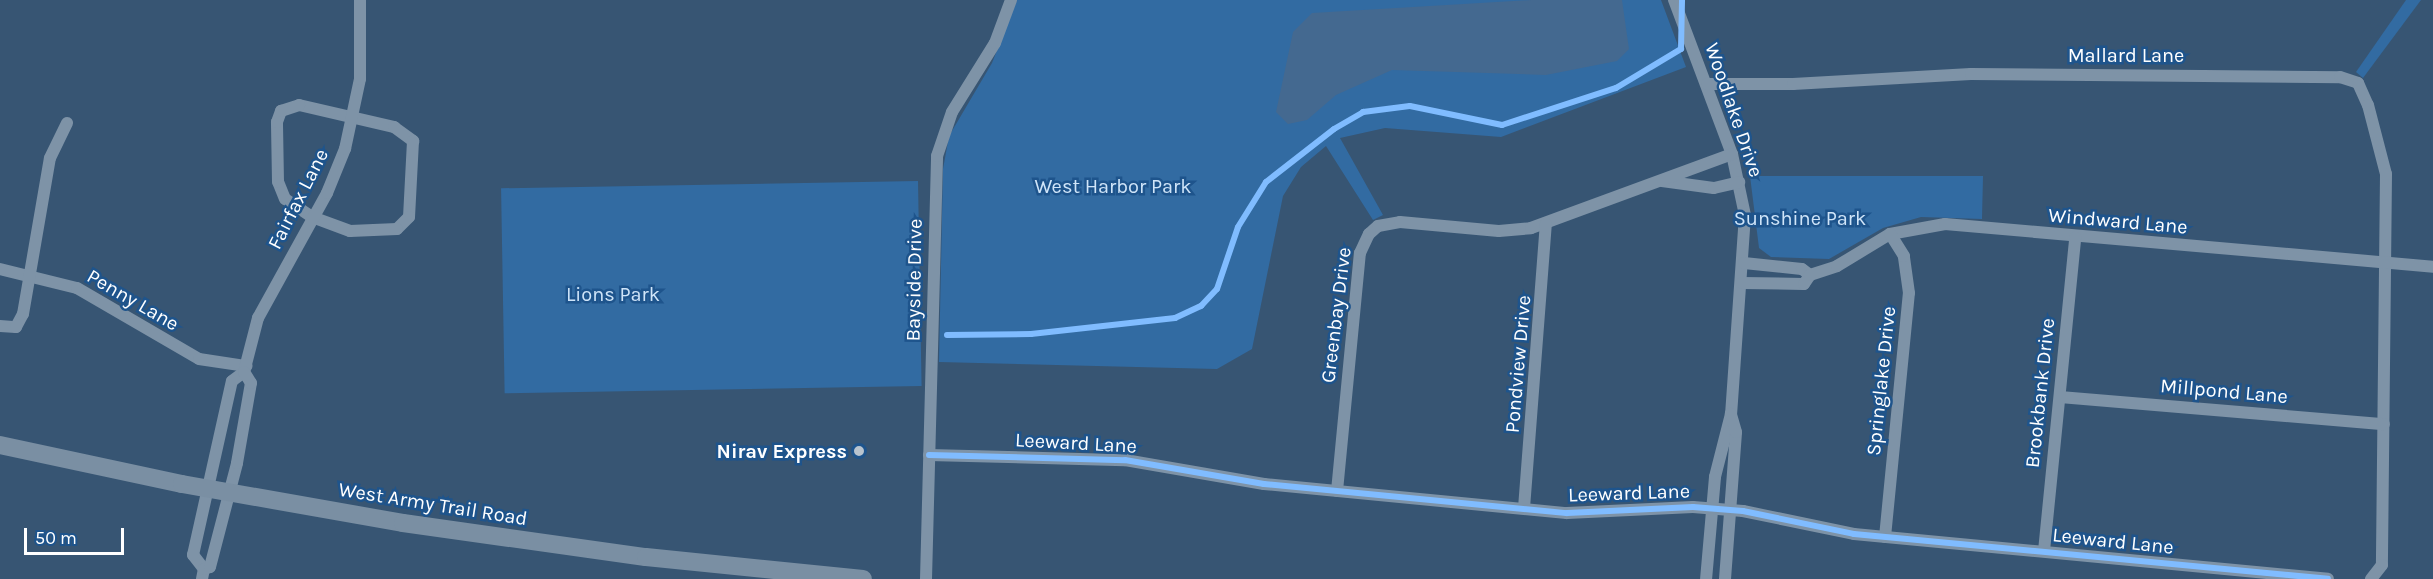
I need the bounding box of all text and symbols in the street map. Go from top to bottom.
street label: Woodlake Drive [1700,40,1768,180]
street label: Mallard Lane [2068,43,2184,67]
street label: Fairfax Lane [262,145,334,253]
park label: West Harbor Park [1034,174,1192,198]
street label: Windward Lane [2047,203,2189,239]
park label: Sunshine Park [1734,206,1866,230]
street label: Bayside Drive [901,218,927,342]
street label: Greenbay Drive [1316,246,1356,384]
street label: Penny Lane [83,264,183,336]
park label: Lions Park [566,282,660,306]
street label: Pondview Drive [1500,294,1536,434]
street label: Springlake Drive [1861,305,1901,457]
street label: Brookbank Drive [2020,317,2060,469]
street label: Millpond Lane [2159,373,2289,409]
street label: Leeward Lane [1014,428,1138,458]
place label: Nirav Express [717,439,847,463]
marker: Nirav Express [852,444,866,458]
street label: West Army Trail Road [337,477,529,531]
street label: Leeward Lane [1568,479,1690,507]
scale bar [27,516,128,554]
street label: Leeward Lane [2051,523,2175,559]
text: 50 m [35,527,77,549]

